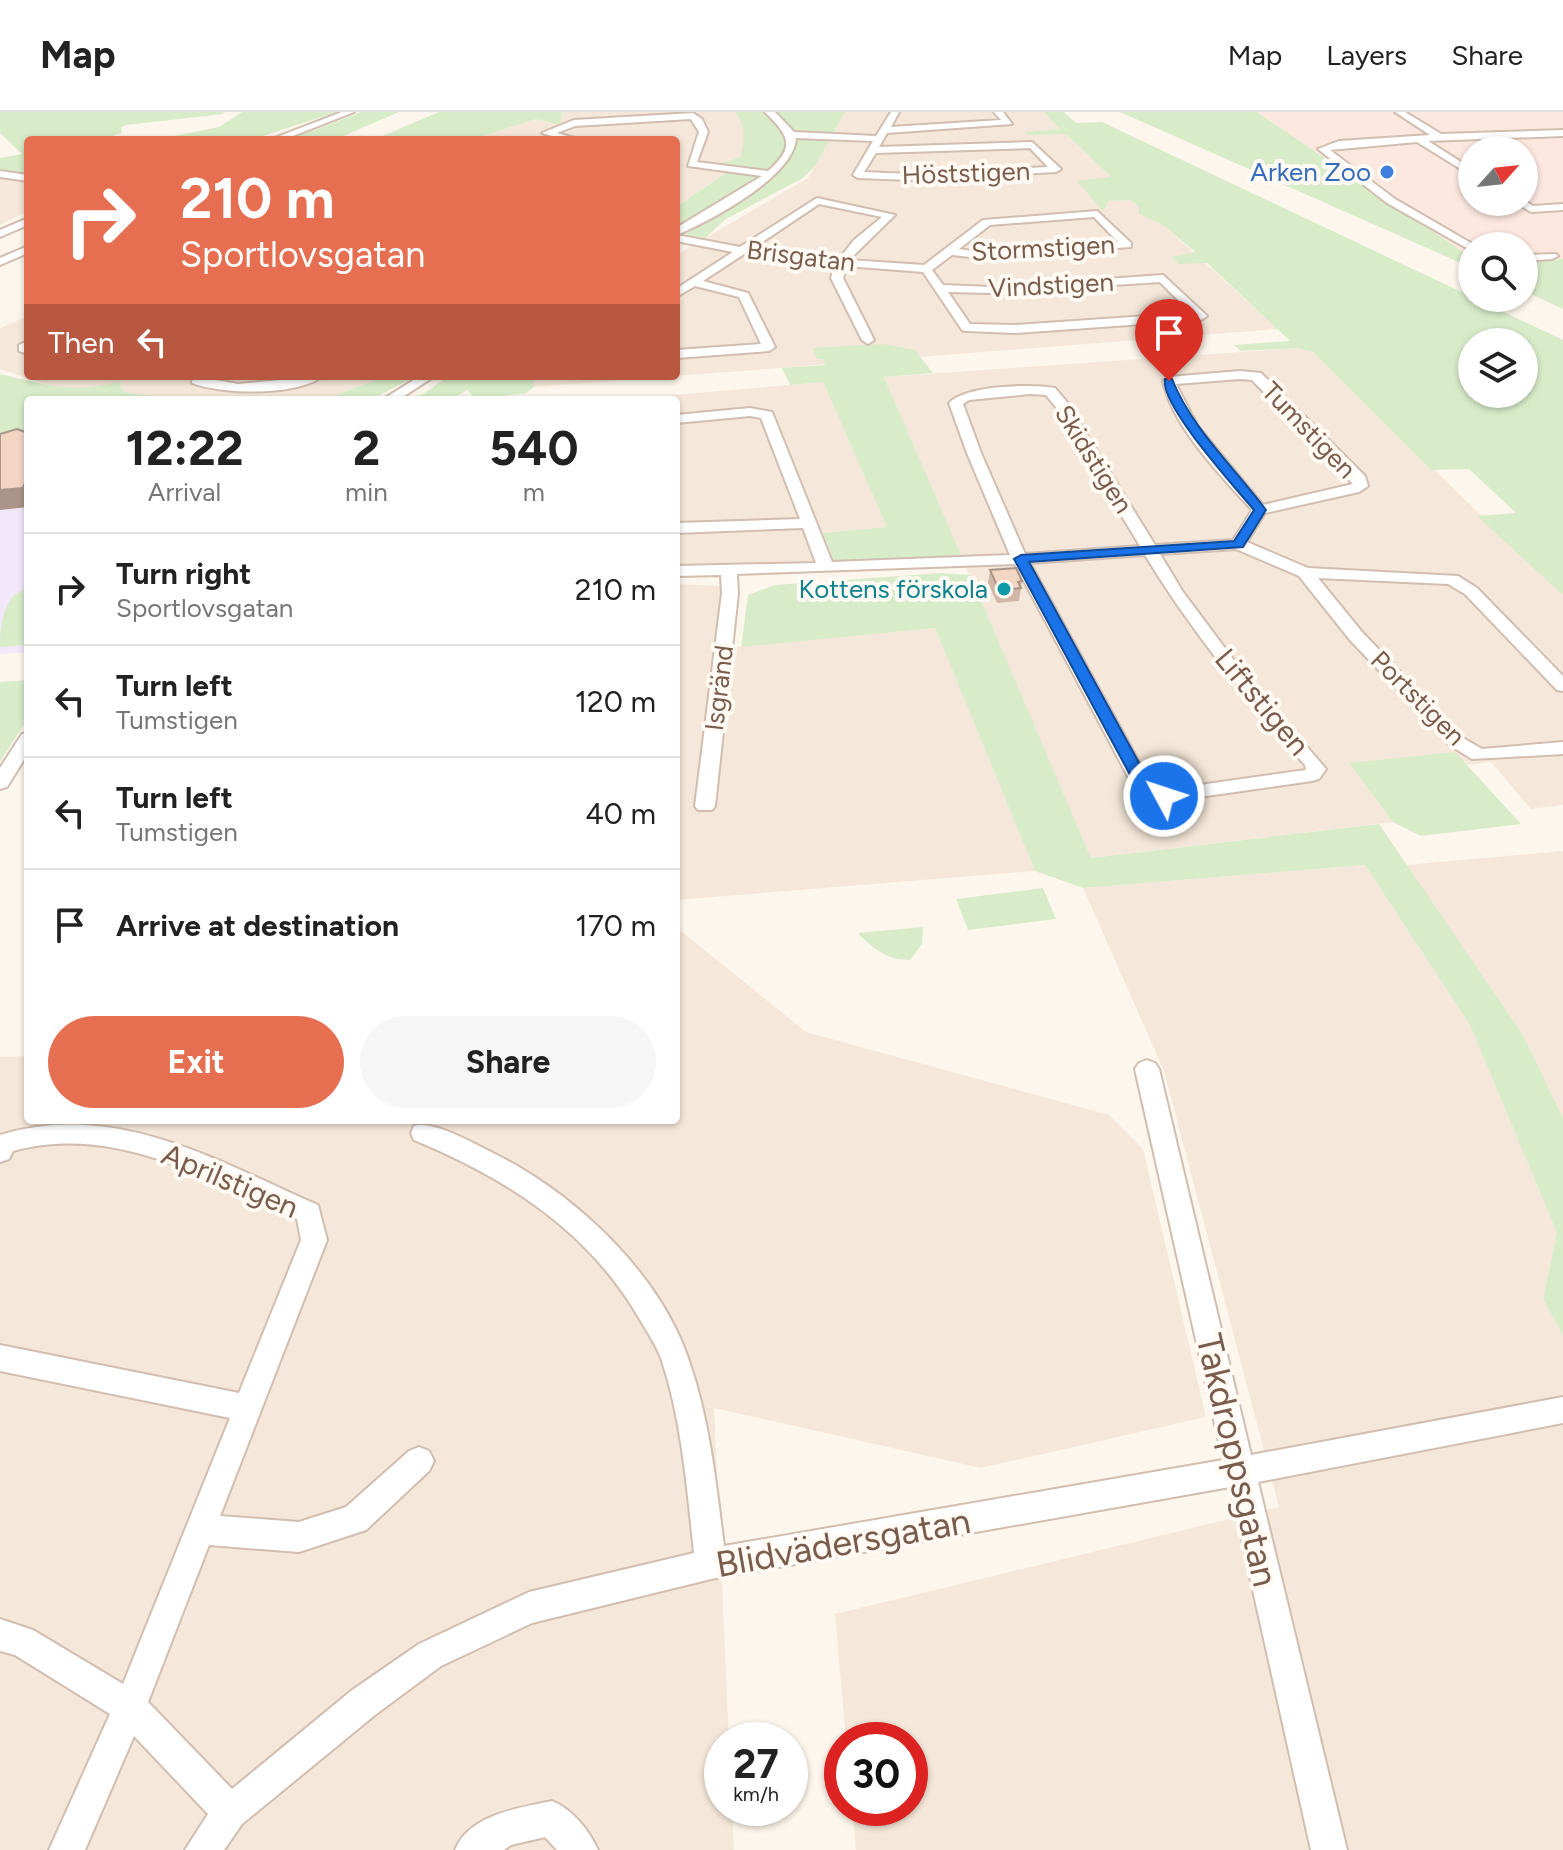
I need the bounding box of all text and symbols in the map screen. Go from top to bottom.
text: Map [40,32,116,78]
text: Map [1228,38,1282,72]
text: Layers [1326,38,1407,72]
text: Share [1451,38,1523,72]
north arrow [1458,136,1538,216]
map controls [1458,136,1538,408]
street label: Höststigen [901,155,1031,191]
place label: Arken Zoo [1250,156,1371,188]
marker: Arken Zoo [1378,163,1396,181]
text: 210 m [180,165,335,232]
icon: right [48,168,152,272]
street label: Stormstigen [970,228,1116,268]
button: search [1458,232,1538,312]
text: Sportlovsgatan [180,233,425,276]
street label: Brisgatan [745,233,857,279]
street label: Vindstigen [987,266,1115,304]
pin [1135,299,1203,381]
icon: arrive [1147,311,1191,355]
icon: left [130,320,174,364]
text: Then [48,324,114,361]
button: layers [1458,328,1538,408]
street label: Tumstigen [1255,375,1363,485]
street label: Skidstigen [1048,399,1140,519]
text: 12:22 [125,419,244,477]
text: 2 [352,419,380,477]
text: 540 [489,419,579,477]
text: Arrival [148,476,221,508]
text: min [345,476,388,508]
text: m [523,476,545,508]
text: Turn right [116,555,251,592]
icon: right [48,567,92,611]
text: 210 m [575,571,656,608]
place label: Kottens förskola [799,573,988,605]
marker: Kottens förskola [995,580,1013,598]
text: Sportlovsgatan [116,592,293,624]
street label: Liftstigen [1207,641,1318,763]
street label: Isgränd [698,643,740,733]
street label: Portstigen [1364,644,1472,752]
text: Turn left [116,667,233,704]
icon: left [48,679,92,723]
text: 120 m [575,683,656,720]
text: Tumstigen [116,704,238,736]
position arrow [1122,754,1206,838]
text: Turn left [116,779,233,816]
icon: left [48,791,92,835]
text: 40 m [585,795,656,832]
text: Tumstigen [116,816,238,848]
icon: arrive [48,903,92,947]
text: Arrive at destination [116,907,399,944]
text: 170 m [575,907,656,944]
button: Exit [48,1016,344,1108]
button: Share [360,1016,656,1108]
street label: Aprilstigen [156,1135,304,1226]
street label: Takdroppsgatan [1188,1330,1287,1591]
street label: Blidvädersgatan [713,1499,974,1586]
speed limit sign: 30 [824,1722,928,1826]
text: 27 [733,1740,779,1788]
text: km/h [733,1782,779,1806]

